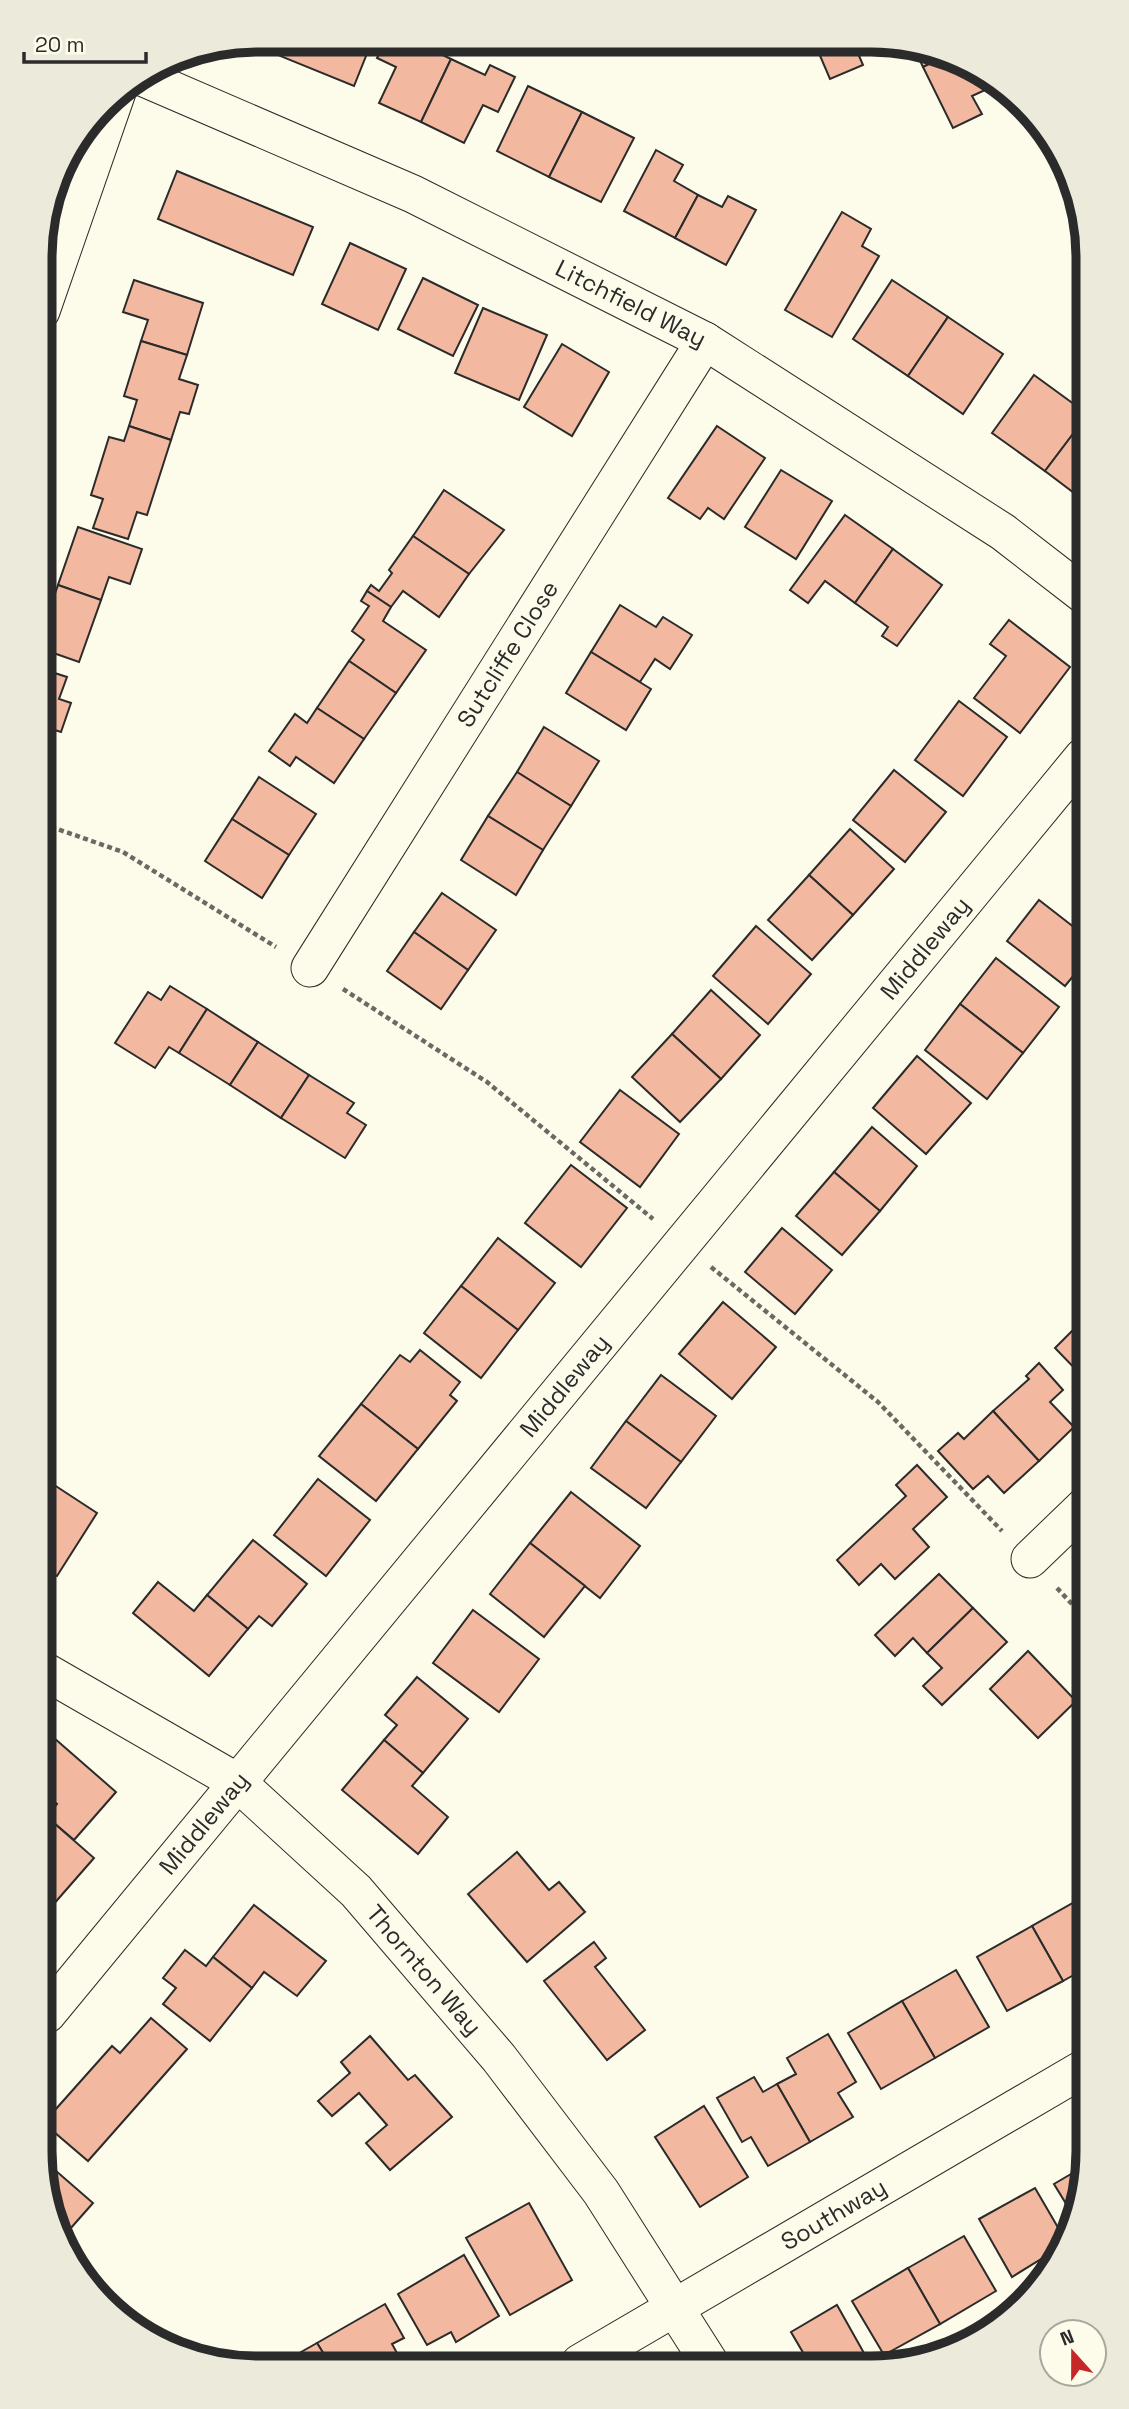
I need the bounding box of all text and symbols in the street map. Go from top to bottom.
scale bar [24,21,147,65]
text: 20 m [35,31,85,58]
street label: Litchfield Way [550,252,712,354]
street label: Sutcliffe Close [450,575,565,733]
street label: Middleway [873,890,977,1006]
street label: Middleway [513,1328,616,1444]
street label: Middleway [152,1765,255,1881]
street label: Thornton Way [360,1898,489,2042]
street label: Southway [775,2171,892,2257]
north arrow [1038,2318,1108,2388]
text: N [1057,2324,1078,2352]

